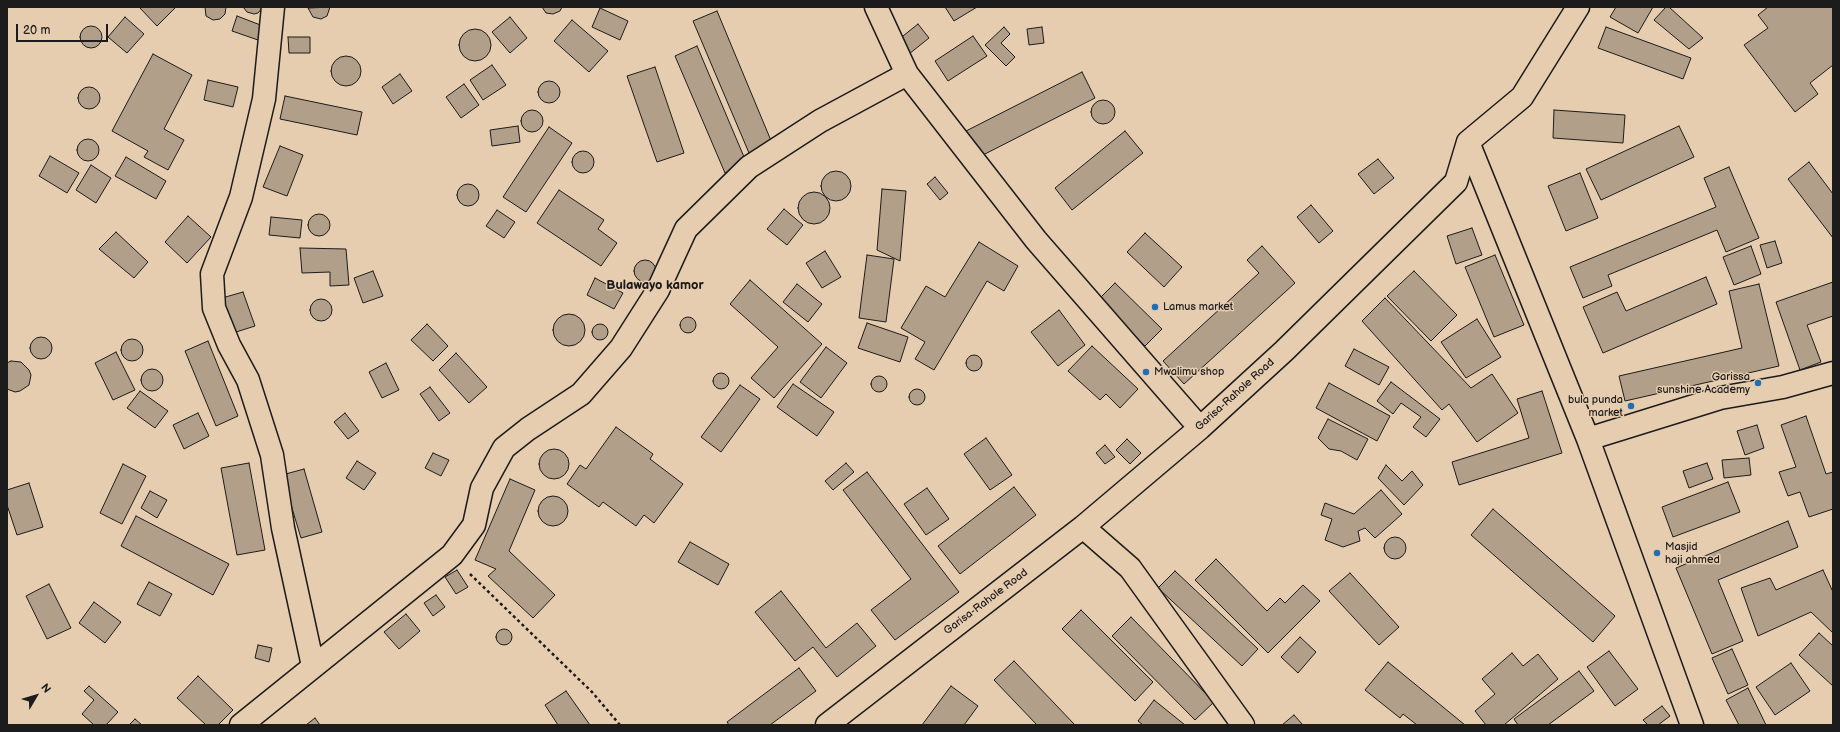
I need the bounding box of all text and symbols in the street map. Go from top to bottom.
scale bar [18,16,110,42]
text: 20 m [23,23,50,38]
district label: Bulawayo kamor [606,278,704,294]
place label: Lamus market [1163,300,1233,314]
marker: Lamus market [1150,302,1160,312]
street label: Garisa-Rahole Road [1193,356,1277,434]
place label: Mwalimu shop [1154,365,1224,379]
marker: Mwalimu shop [1141,367,1151,377]
place label: Garissa sunshine Academy [1657,370,1750,396]
marker: Garissa sunshine Academy [1753,378,1763,388]
place label: bula punda market [1568,393,1623,419]
marker: bula punda market [1626,401,1636,411]
place label: Masjid haji ahmed [1665,540,1720,566]
marker: Masjid haji ahmed [1652,548,1662,558]
street label: Garisa-Rahole Road [941,566,1031,638]
north arrow [16,676,56,716]
text: N [38,681,54,696]

